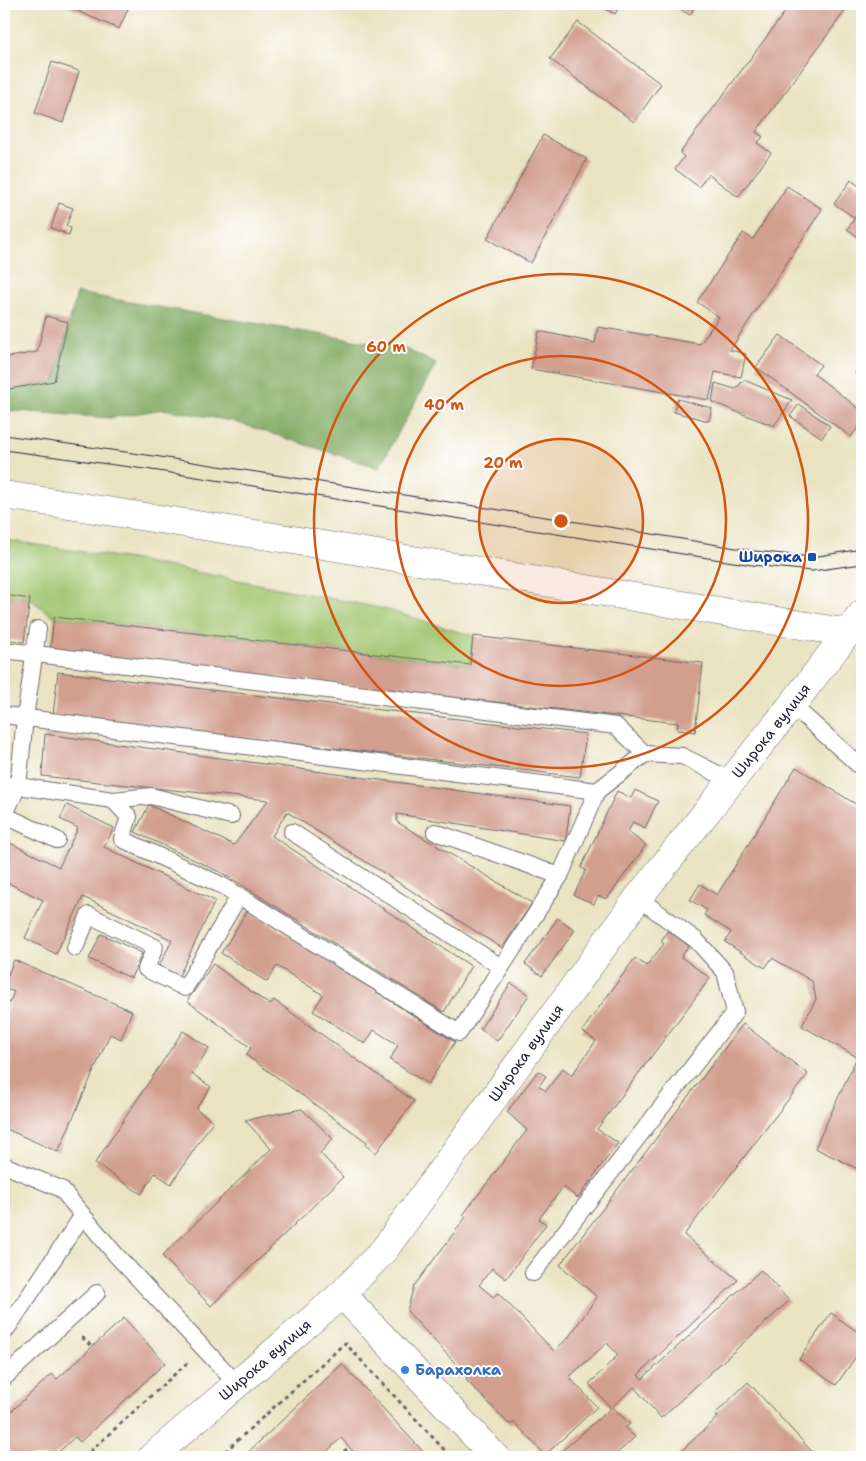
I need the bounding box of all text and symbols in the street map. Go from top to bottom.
text: 60 m [366,337,406,357]
text: 40 m [424,395,464,415]
text: 20 m [483,453,523,473]
centre of rings [552,512,570,530]
place label: Широка [739,547,803,567]
marker: Широка [806,551,818,563]
street label: Широка вулиця [727,679,815,782]
street label: Широка вулиця [484,1000,568,1106]
street label: Широка вулиця [215,1315,316,1405]
place label: Барахолка [415,1360,502,1380]
marker: Барахолка [399,1364,411,1376]

